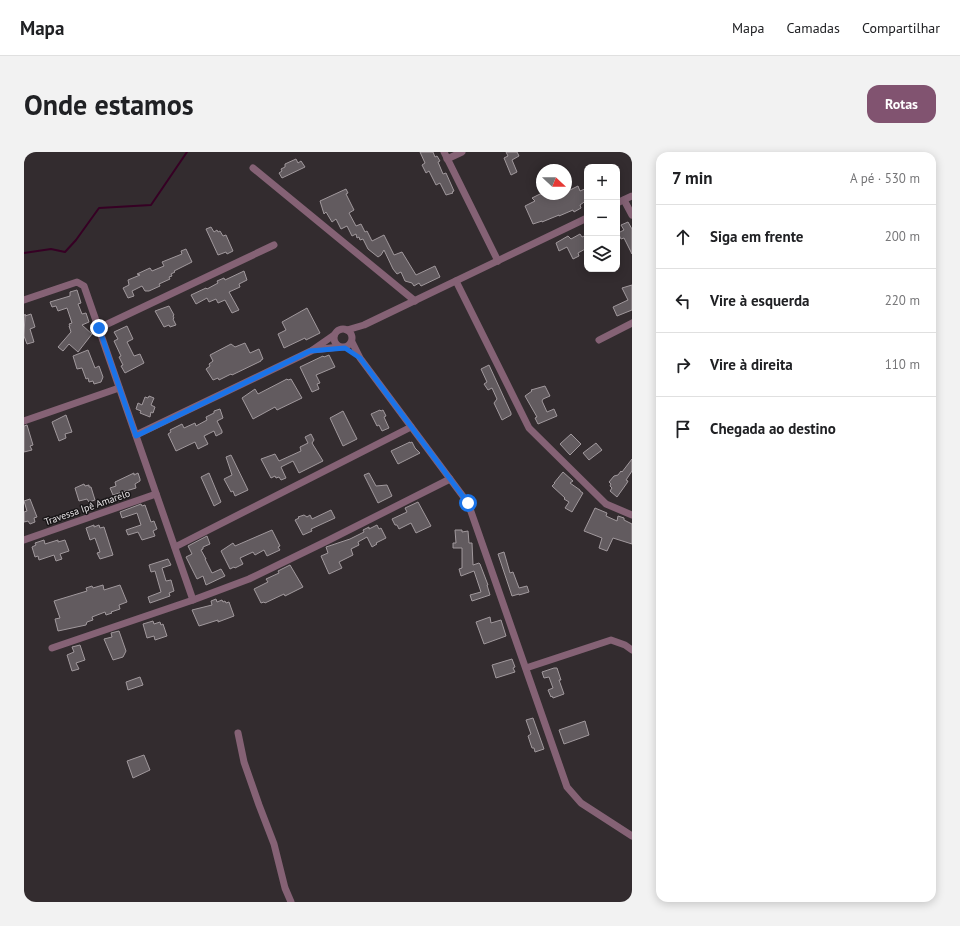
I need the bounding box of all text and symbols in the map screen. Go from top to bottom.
text: Mapa [20,16,64,40]
text: Mapa [732,19,765,37]
text: Camadas [787,19,840,37]
text: Compartilhar [862,19,940,37]
button: Rotas [867,85,936,123]
text: Onde estamos [24,86,194,123]
north arrow [536,164,572,200]
map controls [584,164,620,272]
button: + [584,164,620,200]
text: 7 min [672,167,713,189]
text: A pé · 530 m [850,170,920,187]
button: − [584,200,620,236]
icon: ahead [672,226,694,248]
text: Siga em frente [710,227,803,246]
text: 200 m [885,228,920,245]
button: layers [584,236,620,272]
icon: left [672,290,694,312]
text: Vire à esquerda [710,291,809,310]
text: 220 m [885,292,920,309]
route end [90,319,108,337]
icon: right [672,354,694,376]
text: Vire à direita [710,355,793,374]
text: 110 m [885,356,920,373]
icon: arrive [672,418,694,440]
text: Chegada ao destino [710,419,836,438]
street label: Travessa Ipê Amarelo [42,487,132,528]
route start [459,494,477,512]

